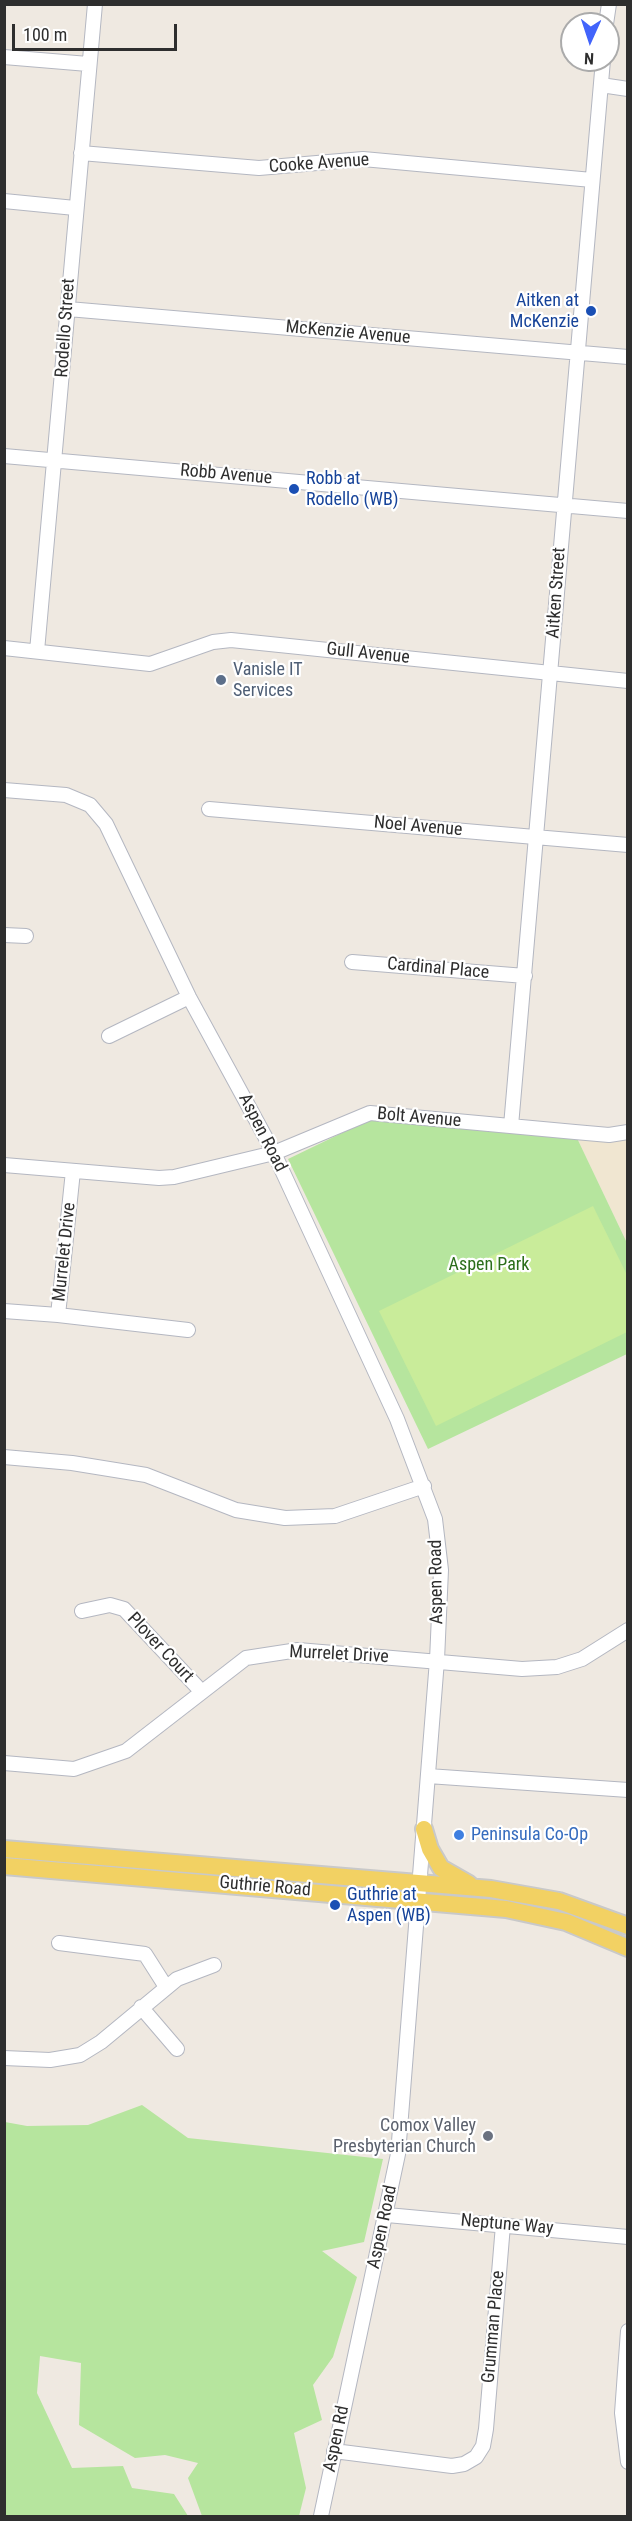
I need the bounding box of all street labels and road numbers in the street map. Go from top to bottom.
street label: Cooke Avenue [268,150,370,178]
street label: Rodello Street [52,278,80,378]
street label: McKenzie Avenue [285,317,411,349]
street label: Robb Avenue [179,460,273,490]
street label: Aitken Street [543,547,571,639]
street label: Gull Avenue [325,639,411,669]
street label: Noel Avenue [373,812,463,842]
street label: Cardinal Place [386,954,490,984]
street label: Aspen Road [233,1090,291,1176]
street label: Bolt Avenue [376,1104,462,1132]
street label: Murrelet Drive [49,1201,81,1303]
street label: Aspen Road [425,1539,449,1625]
street label: Plover Court [122,1609,198,1687]
street label: Murrelet Drive [289,1642,389,1668]
street label: Guthrie Road [218,1872,312,1902]
street label: Aspen Road [364,2183,402,2271]
street label: Neptune Way [460,2210,554,2240]
street label: Grumman Place [478,2270,510,2384]
street label: Aspen Rd [319,2404,355,2474]

